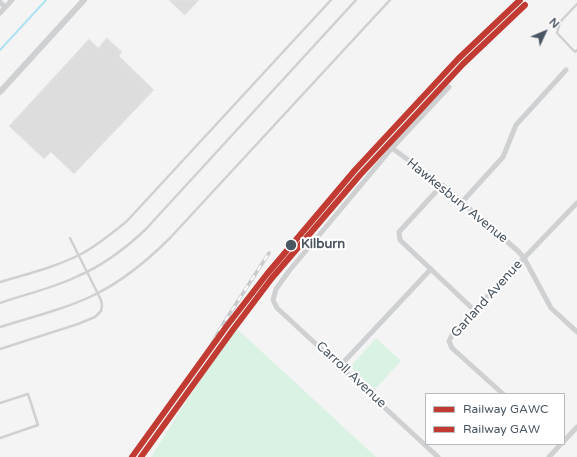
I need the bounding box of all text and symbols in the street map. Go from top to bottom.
north arrow [525,12,565,52]
text: N [546,16,562,31]
street label: Hawkesbury Avenue [403,155,511,247]
place label: Kilburn [301,237,345,253]
marker: Kilburn [284,238,298,252]
street label: Garland Avenue [448,257,526,341]
street label: Carroll Avenue [313,338,389,412]
legend [425,393,565,445]
text: Railway GAWC [463,402,548,416]
text: Railway GAW [463,422,540,436]

